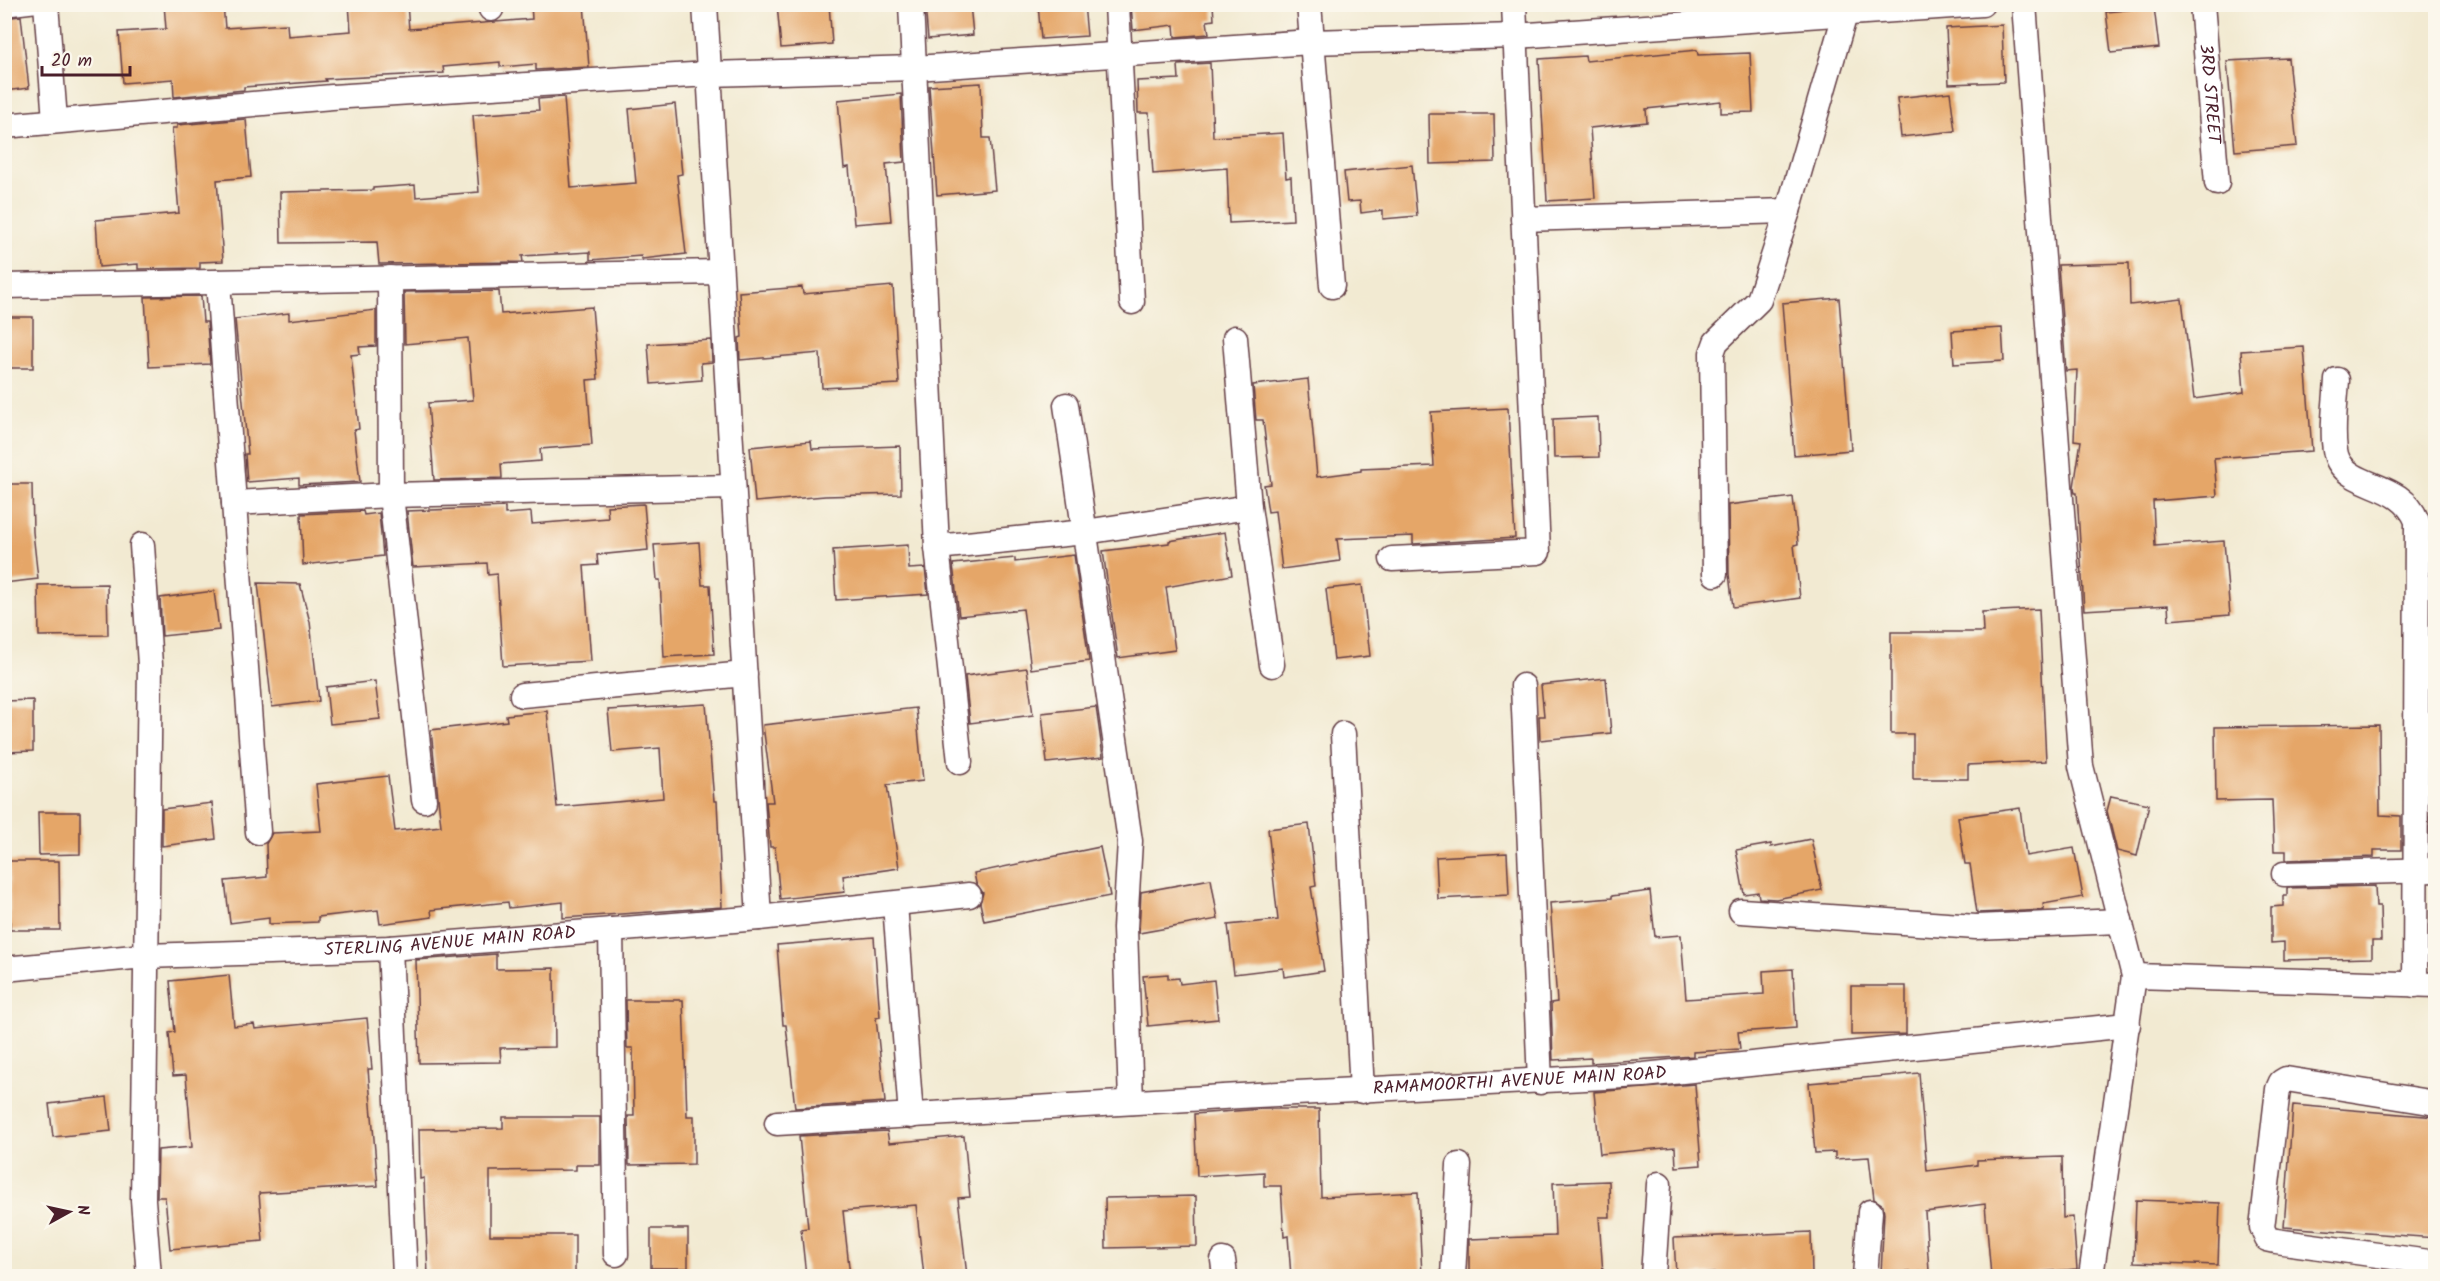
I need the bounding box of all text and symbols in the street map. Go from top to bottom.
scale bar [42,39,130,77]
street label: 3RD STREET [2191,43,2228,146]
text: 20 m [51,47,92,76]
street label: STERLING AVENUE MAIN ROAD [324,918,577,965]
street label: RAMAMOORTHI AVENUE MAIN ROAD [1372,1058,1668,1103]
north arrow [39,1182,99,1242]
text: N [69,1203,95,1217]

